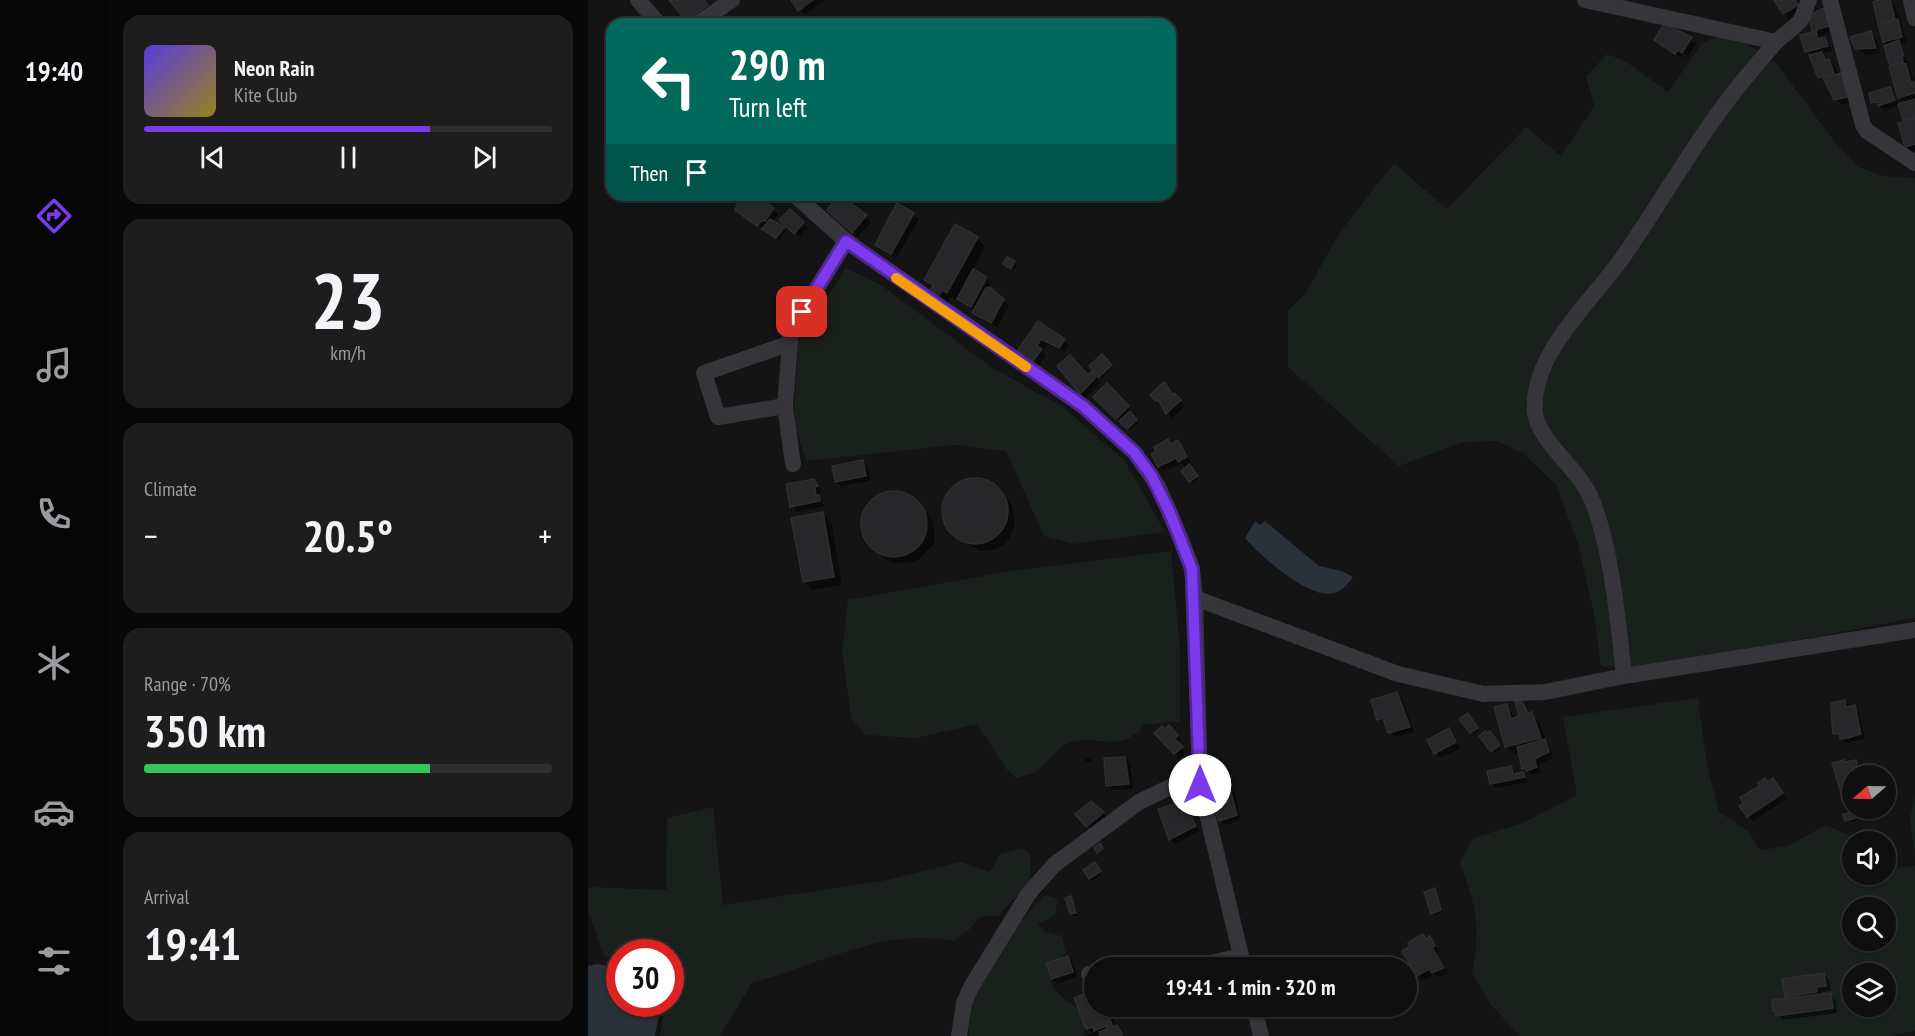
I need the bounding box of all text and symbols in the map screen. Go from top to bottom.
text: 290 m [729,37,826,92]
icon: left [630,42,708,120]
text: 19:40 [25,54,83,88]
text: Neon Rain [234,54,314,82]
text: Kite Club [234,82,297,108]
text: Turn left [729,90,807,124]
icon: previous [196,141,229,174]
icon: pause [332,141,365,174]
icon: next [468,141,501,174]
icon: arrive [680,156,713,189]
text: Then [630,159,668,187]
icon: directions [33,195,75,237]
text: 23 [311,250,385,351]
pin [776,286,827,337]
icon: arrive [785,295,818,328]
text: km/h [330,340,366,366]
icon: music [33,344,75,386]
text: Climate [144,476,197,502]
icon: phone [33,493,75,535]
text: 20.5° [303,506,393,564]
text: − [144,514,158,557]
text: + [538,514,552,557]
icon: climate [33,642,75,684]
text: Range · 70% [144,671,231,697]
text: 350 km [144,701,266,759]
position arrow [1168,753,1232,817]
north arrow [1842,765,1896,819]
map controls [1842,765,1896,1017]
icon: car [33,791,75,833]
button: sound [1842,831,1896,885]
text: Arrival [144,884,189,910]
button: search [1842,897,1896,951]
text: 19:41 [144,914,241,972]
speed limit sign: 30 [606,939,684,1017]
icon: filters [33,940,75,982]
button: layers [1842,963,1896,1017]
text: 19:41 · 1 min · 320 m [1165,973,1336,1001]

